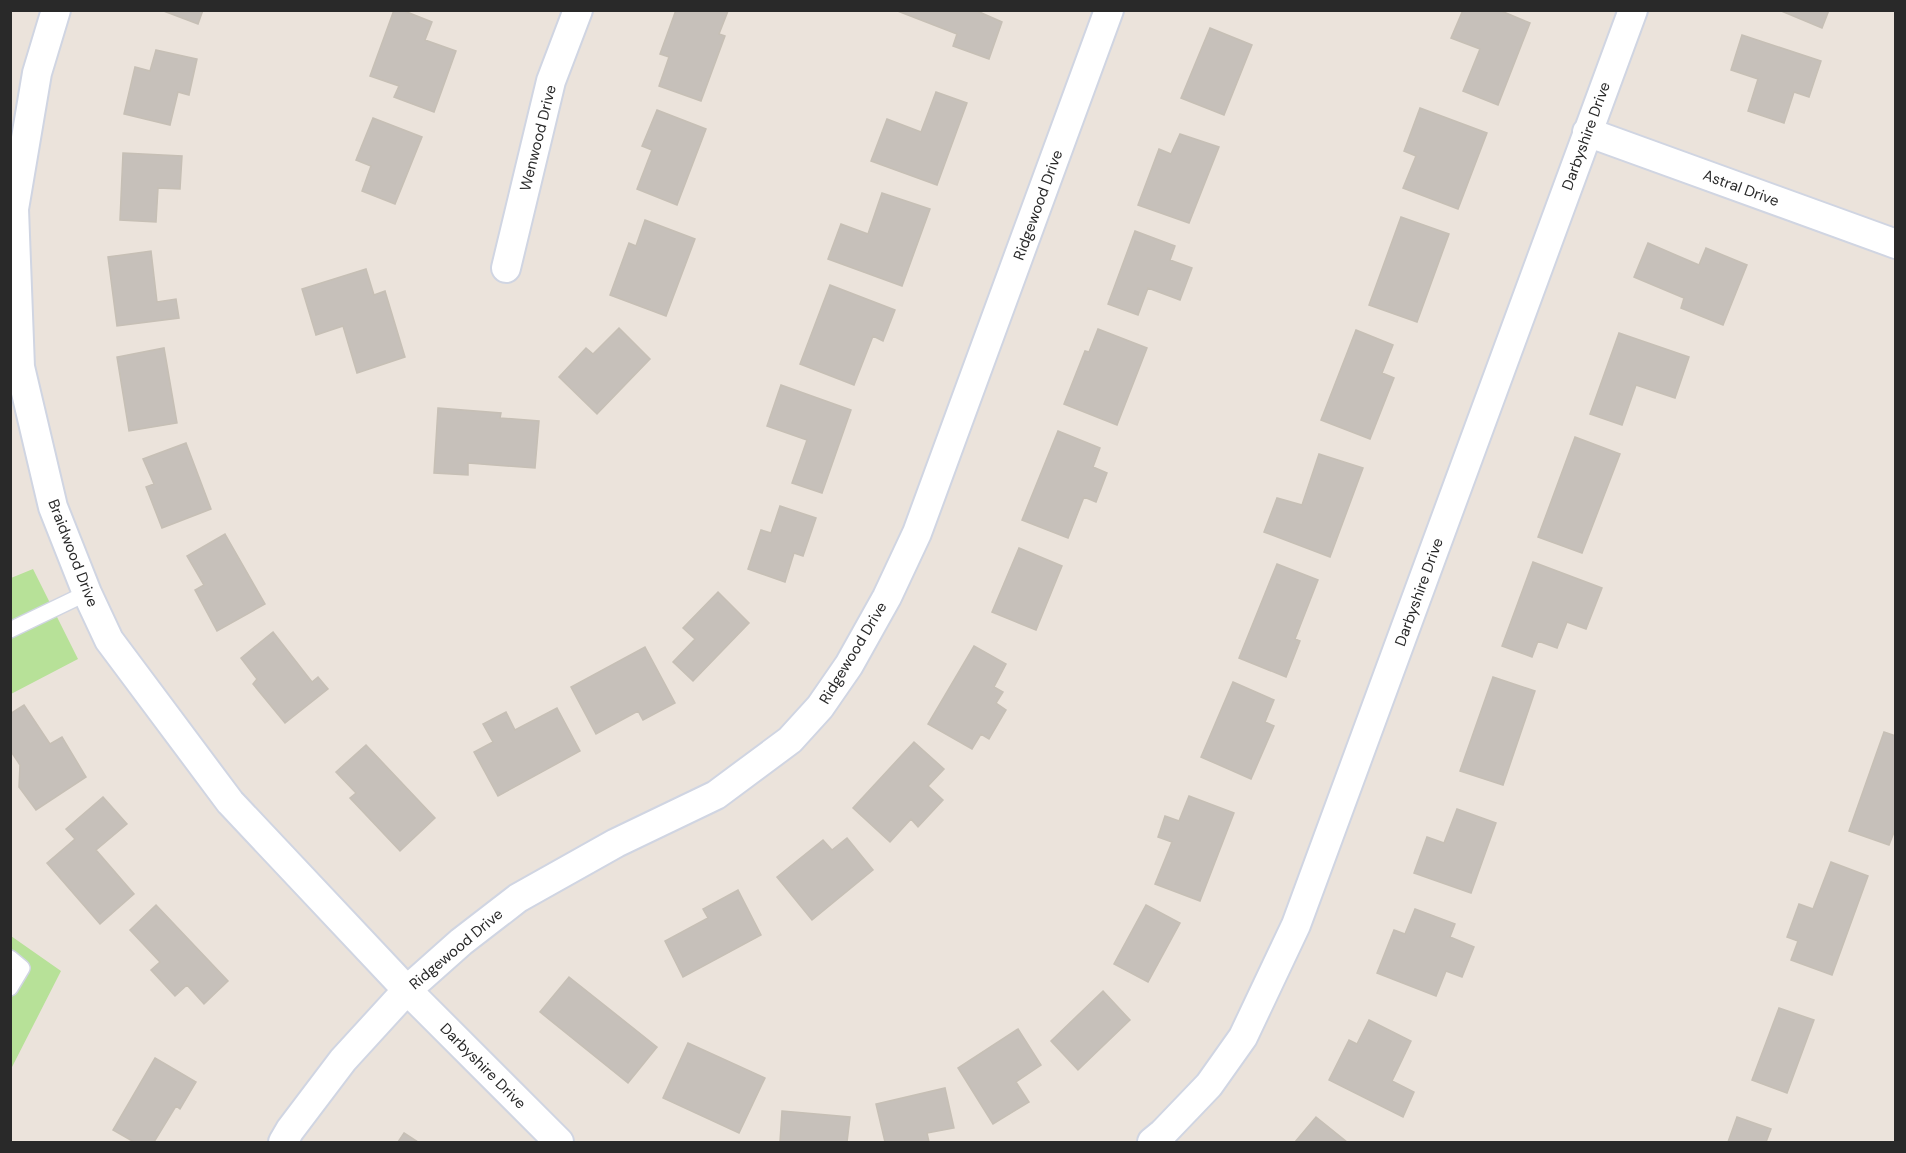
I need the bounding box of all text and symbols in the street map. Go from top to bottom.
street label: Darbyshire Drive [1557,79,1615,193]
street label: Wenwood Drive [515,83,561,193]
street label: Ridgewood Drive [1009,147,1067,263]
street label: Astral Drive [1700,165,1782,211]
street label: Braidwood Drive [43,496,103,610]
street label: Darbyshire Drive [1390,535,1448,649]
street label: Ridgewood Drive [815,598,891,708]
street label: Ridgewood Drive [405,904,507,994]
street label: Darbyshire Drive [436,1019,530,1113]

